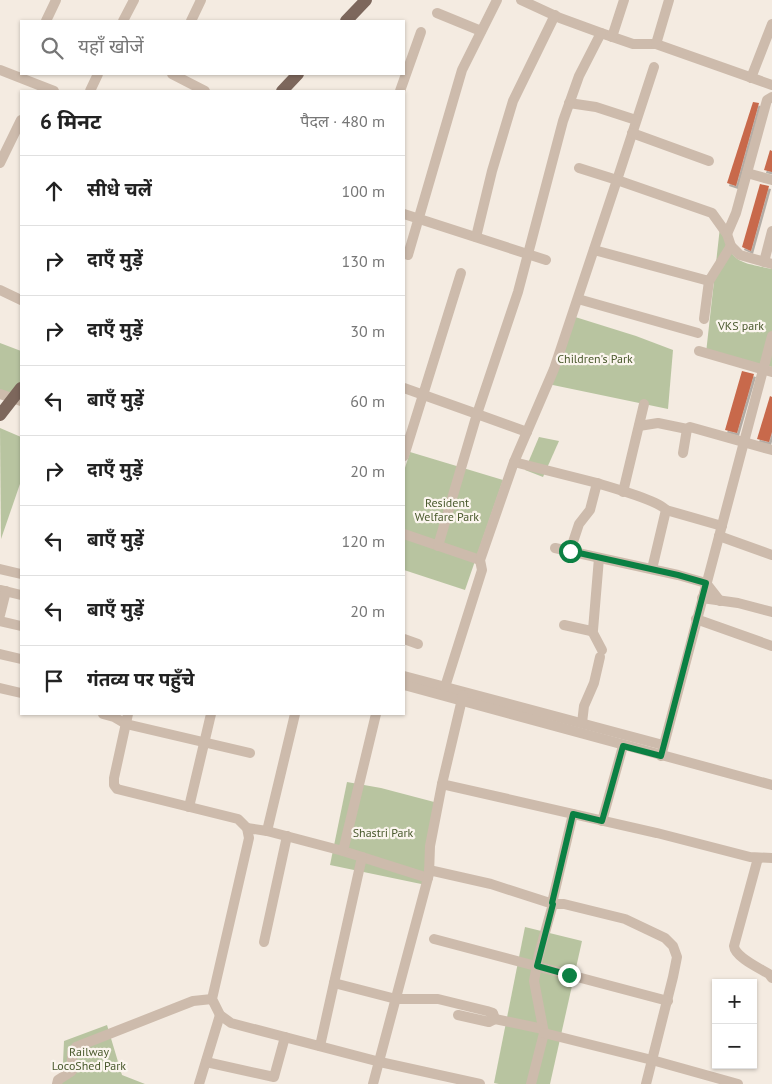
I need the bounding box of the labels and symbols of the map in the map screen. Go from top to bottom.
park label: VKS park [717,318,764,333]
park label: Children's Park [557,351,633,366]
park label: Resident Welfare Park [415,495,479,524]
route start [559,540,582,563]
park label: Shastri Park [353,825,414,840]
route end [558,964,581,987]
park label: Railway LocoShed Park [52,1044,126,1073]

